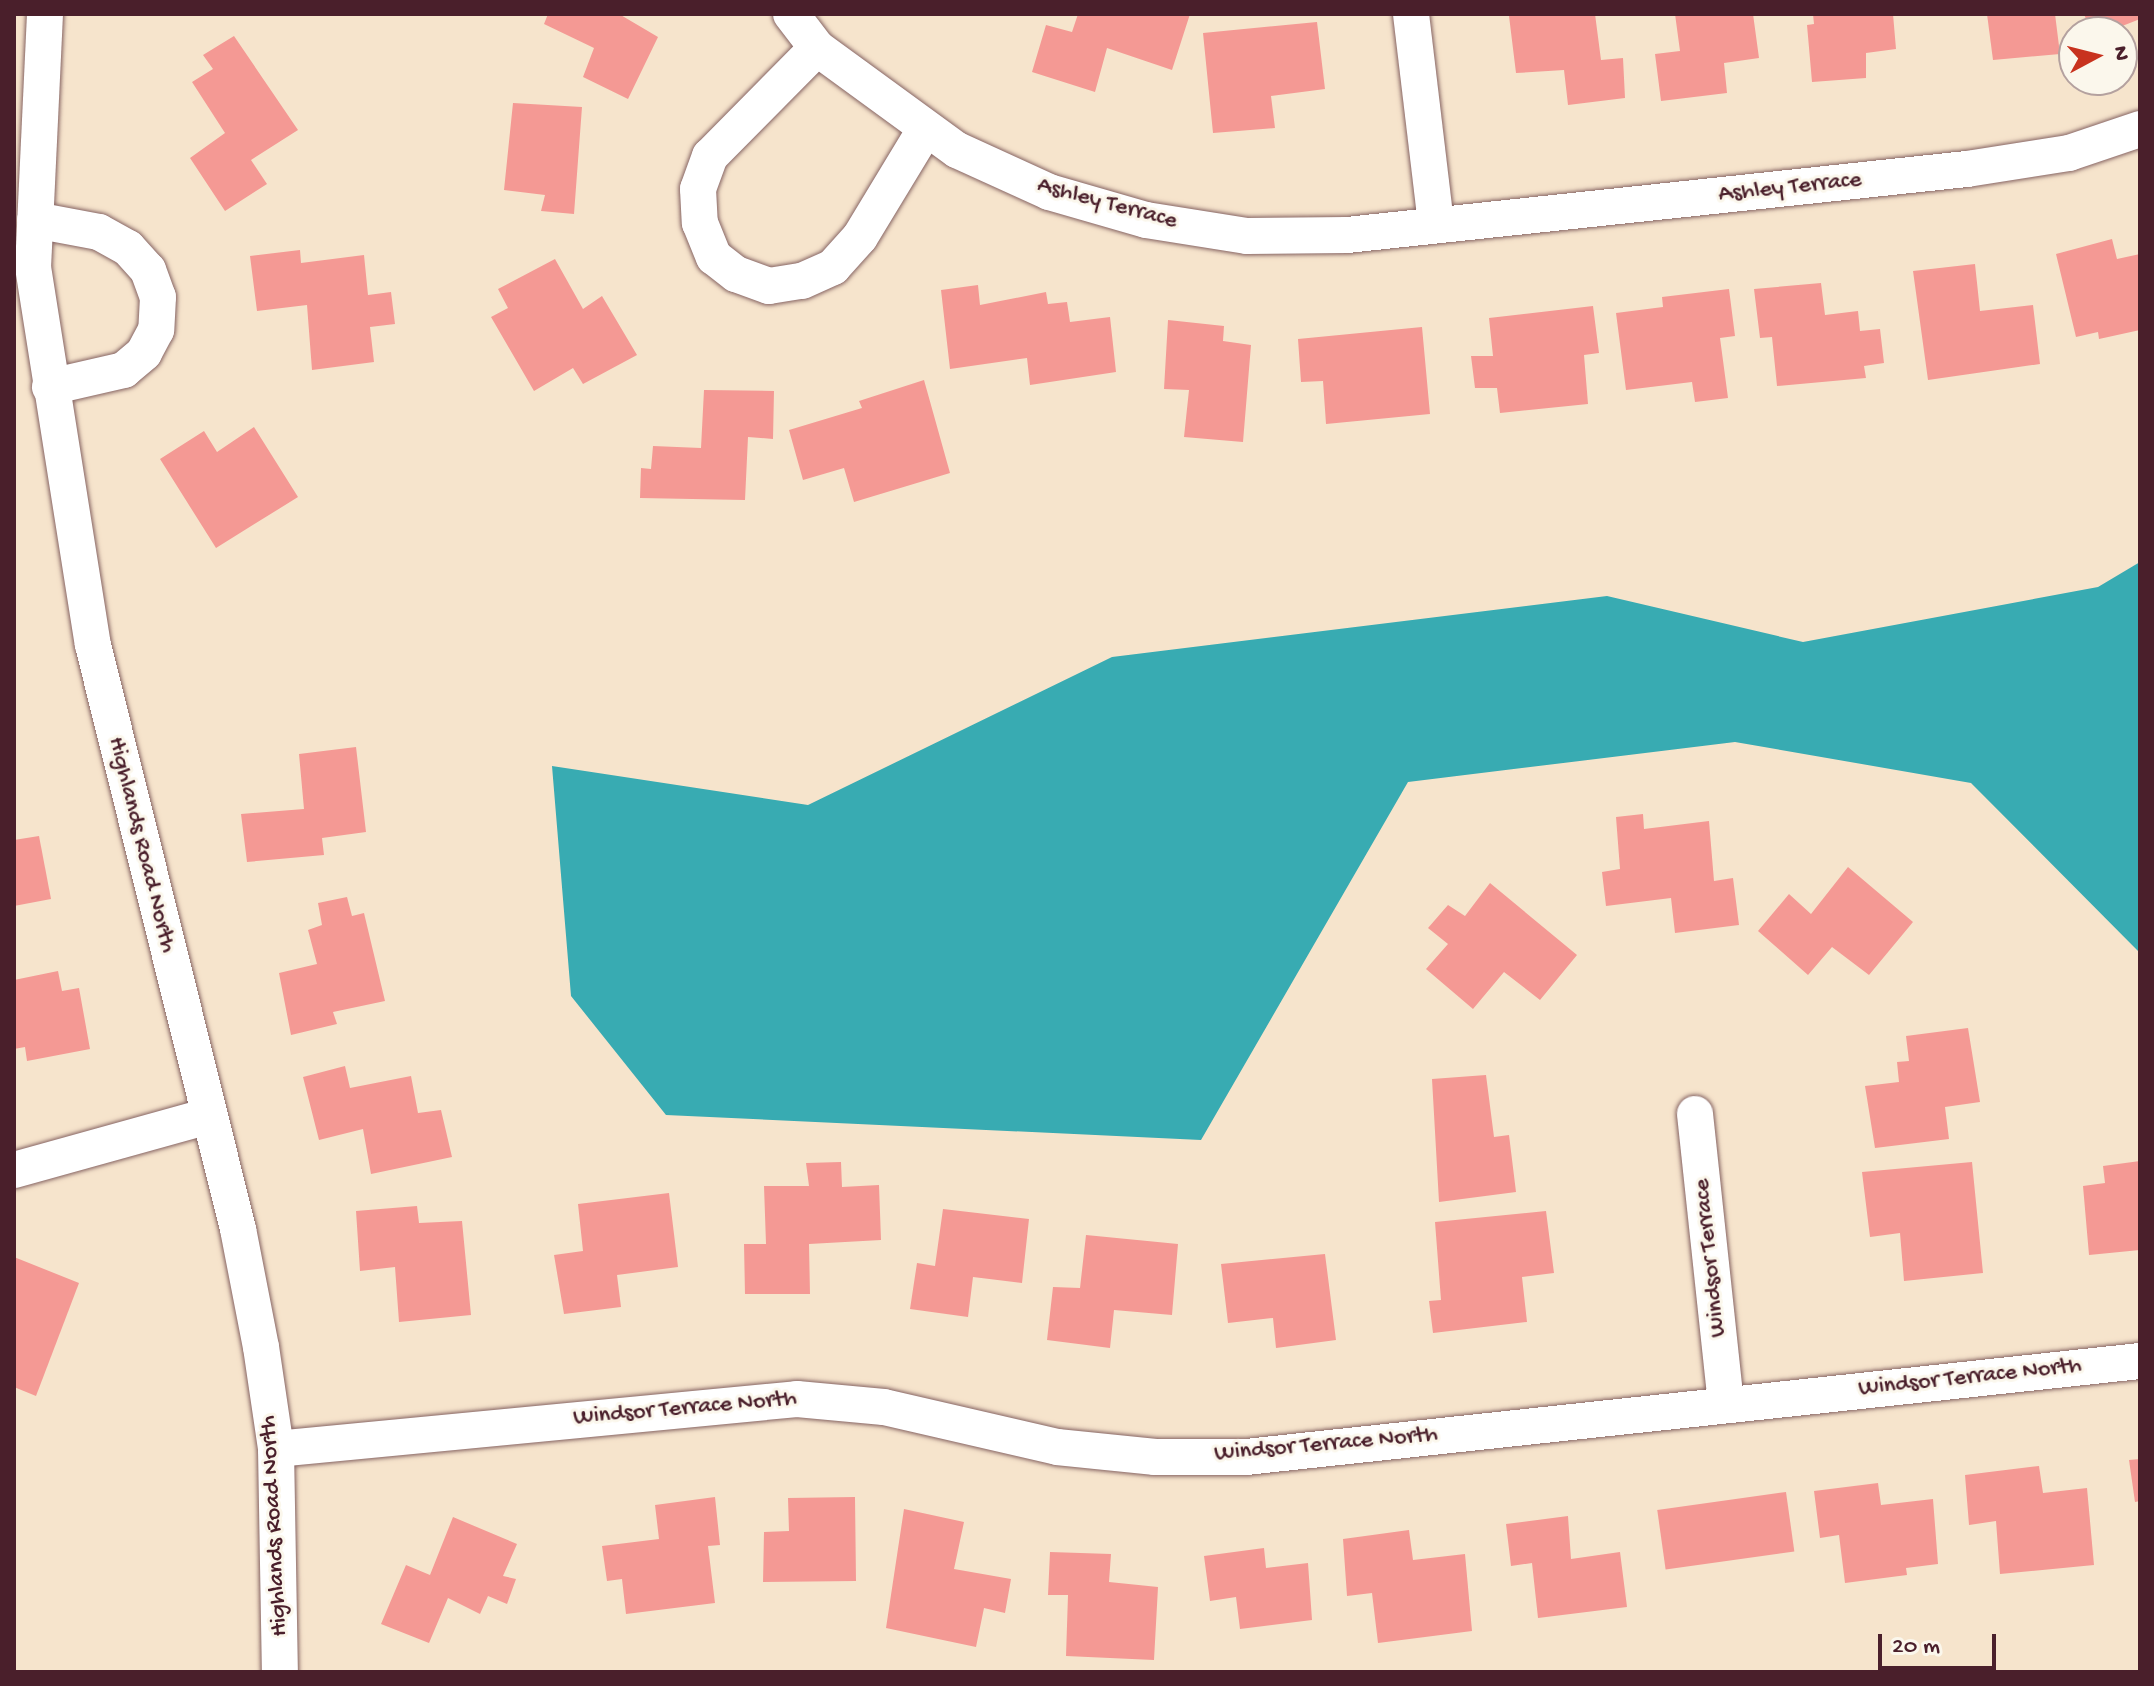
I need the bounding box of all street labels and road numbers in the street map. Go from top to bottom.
street label: Ashley Terrace [1717,166,1863,210]
street label: Ashley Terrace [1034,172,1180,236]
street label: Highlands Road North [100,734,182,956]
street label: Windsor Terrace [1688,1177,1734,1339]
street label: Windsor Terrace North [1857,1352,2083,1404]
street label: Windsor Terrace North [572,1385,798,1433]
street label: Highlands Road North [255,1415,295,1637]
street label: Windsor Terrace North [1213,1421,1439,1469]

